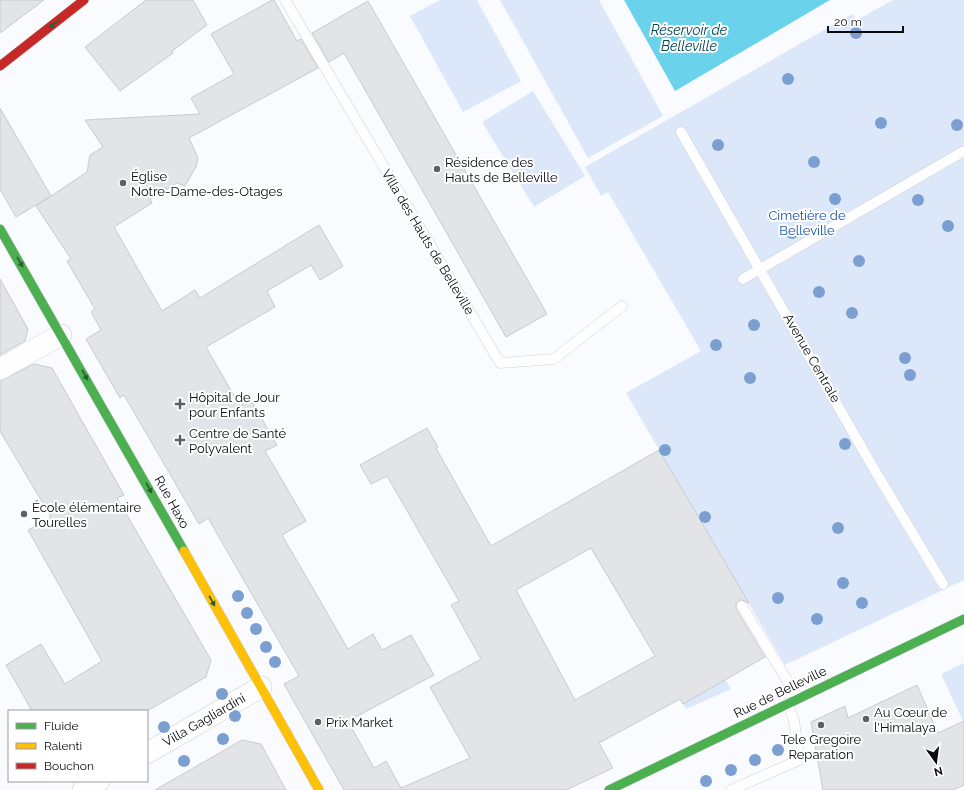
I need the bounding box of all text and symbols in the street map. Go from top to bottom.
scale bar [828,8,903,34]
text: 20 m [834,15,862,29]
one-way arrow [48,20,59,28]
water label: Réservoir de Belleville [651,22,728,54]
place label: Résidence des Hauts de Belleville [445,155,558,185]
marker: Résidence des Hauts de Belleville [432,164,442,174]
street label: Villa des Hauts de Belleville [379,167,478,318]
place label: Église Notre-Dame-des-Otages [131,169,282,199]
marker: Église Notre-Dame-des-Otages [118,178,128,188]
park label: Cimetière de Belleville [768,208,846,238]
one-way arrow [16,256,23,268]
street label: Avenue Centrale [780,311,844,405]
one-way arrow [81,369,88,381]
place label: Hôpital de Jour pour Enfants [189,390,280,420]
marker: Hôpital de Jour pour Enfants [174,398,186,410]
place label: Centre de Santé Polyvalent [189,426,286,456]
marker: Centre de Santé Polyvalent [174,434,186,446]
street label: Rue Haxo [151,473,193,531]
one-way arrow [145,482,152,494]
place label: École élémentaire Tourelles [32,500,142,530]
marker: École élémentaire Tourelles [19,509,29,519]
one-way arrow [209,596,216,607]
street label: Rue de Belleville [731,663,829,721]
street label: Villa Gagliardini [160,690,248,750]
place label: Au Cœur de l'Himalaya [874,705,947,735]
legend [8,710,148,782]
marker: Au Cœur de l'Himalaya [861,714,871,724]
place label: Prix Market [326,715,393,730]
marker: Prix Market [313,717,323,727]
text: Fluide [44,719,79,733]
marker: Tele Gregoire Reparation [816,720,826,730]
place label: Tele Gregoire Reparation [781,732,862,762]
text: Ralenti [44,739,82,753]
north arrow [916,742,956,782]
text: Bouchon [44,759,94,773]
text: N [933,764,944,779]

